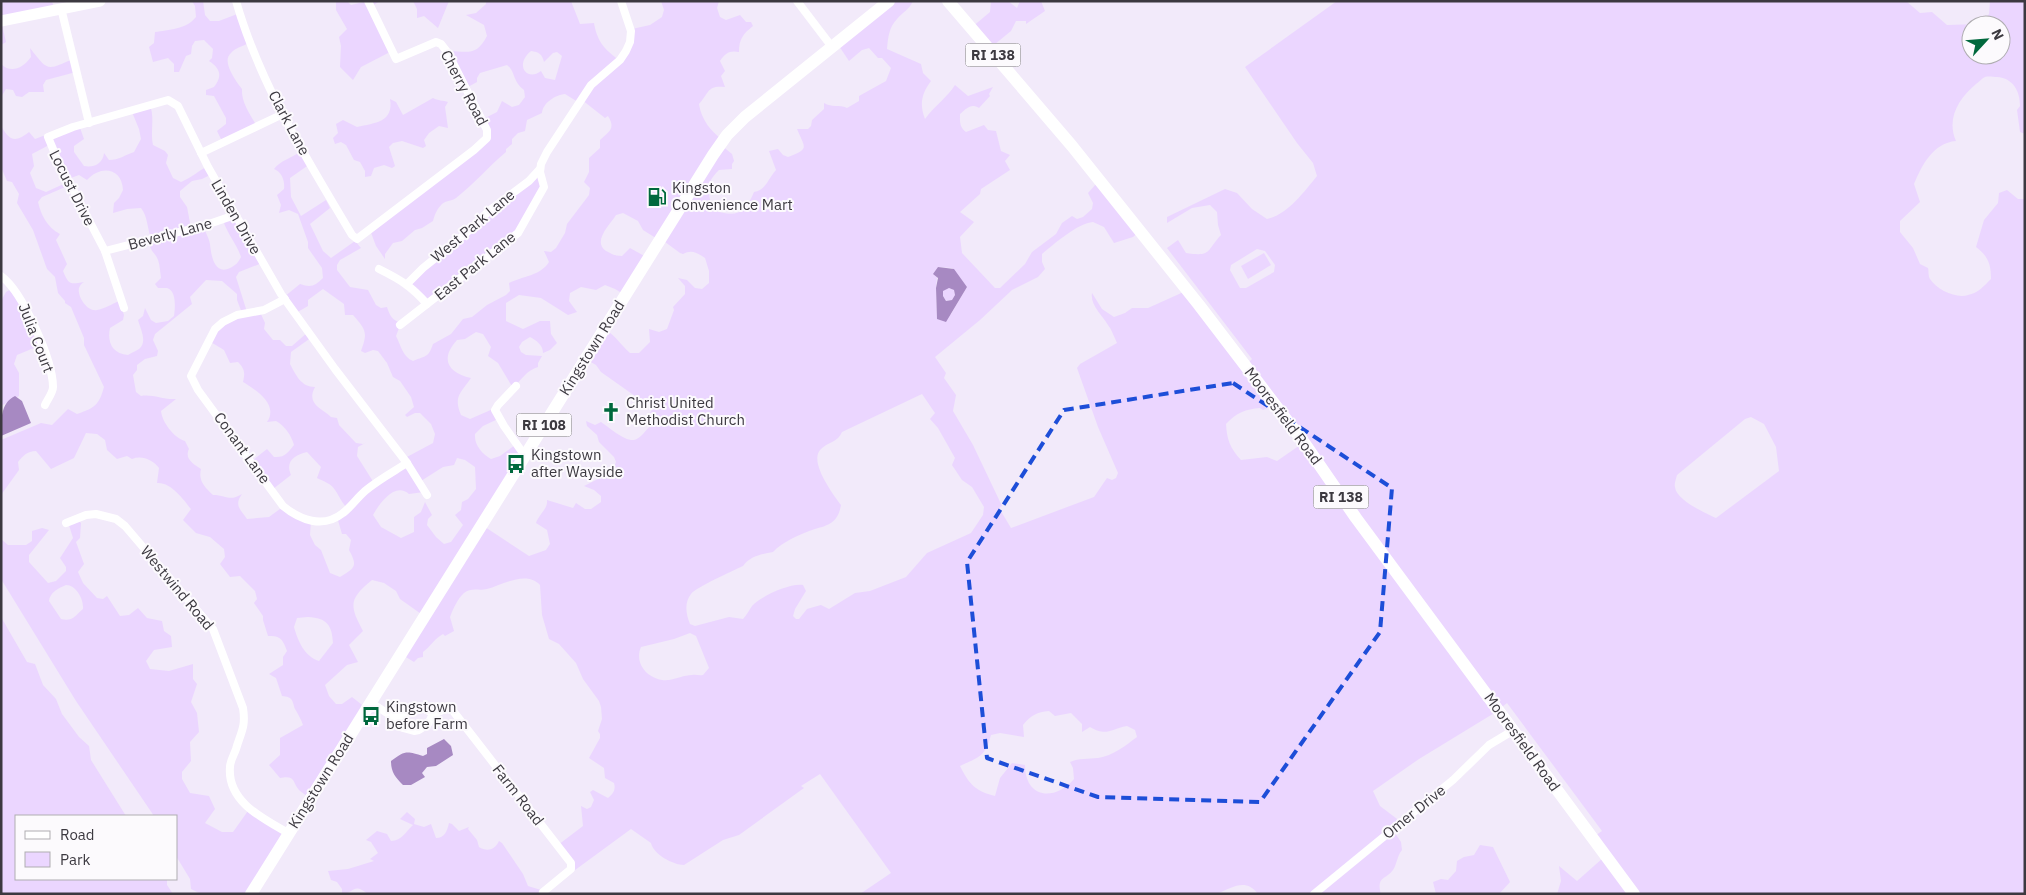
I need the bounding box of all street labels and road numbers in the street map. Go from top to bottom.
road number: RI 138 [966,44,1020,66]
street label: Cherry Road [437,47,492,129]
street label: Clark Lane [264,87,314,158]
street label: Locust Drive [45,147,100,229]
street label: Linden Drive [207,176,266,258]
street label: West Park Lane [427,185,518,266]
street label: Beverly Lane [126,213,214,254]
street label: East Park Lane [430,227,519,304]
street label: Kingstown Road [555,297,628,399]
street label: Julia Court [15,301,58,375]
street label: Mooresfield Road [1240,363,1326,468]
street label: Conant Lane [210,408,275,487]
road number: RI 108 [516,414,572,436]
road number: RI 138 [1314,486,1368,508]
street label: Westwind Road [137,542,218,634]
street label: Mooresfield Road [1480,689,1565,795]
street label: Kingstown Road [284,730,357,832]
street label: Farm Road [489,760,548,829]
street label: Omer Drive [1378,780,1449,843]

